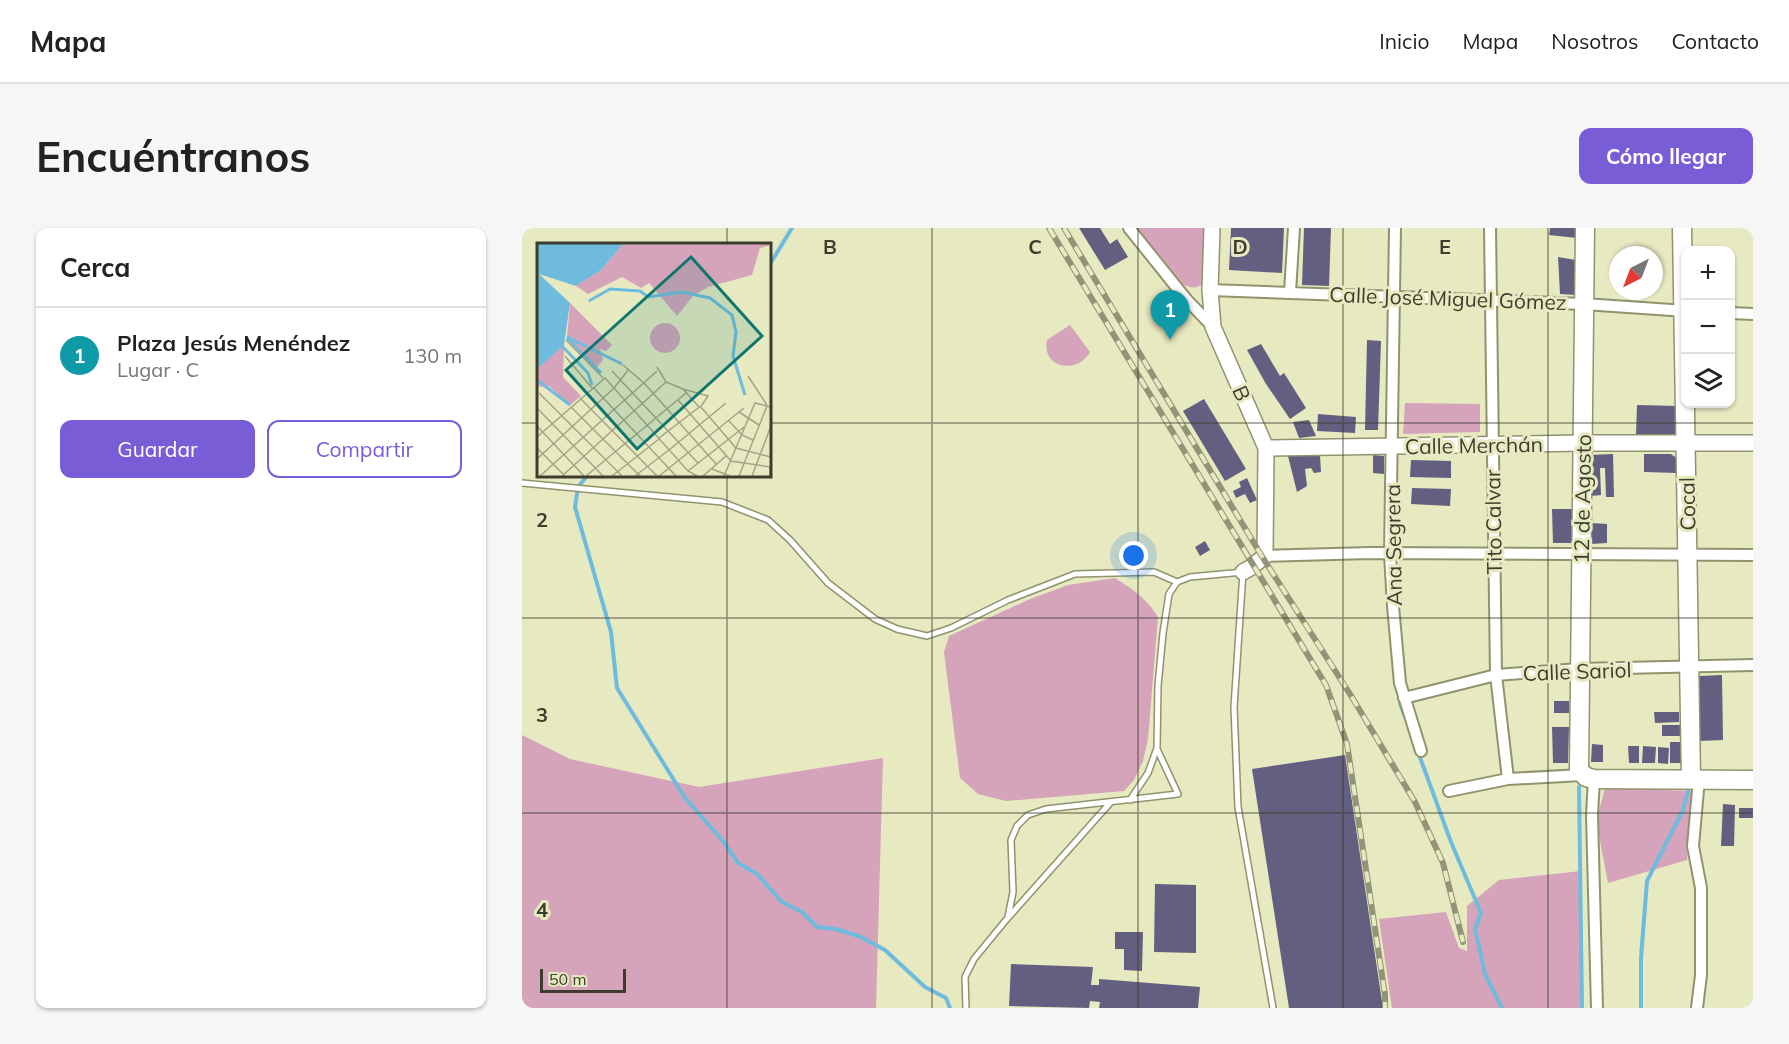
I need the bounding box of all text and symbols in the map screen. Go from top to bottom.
text: Mapa [30,24,106,59]
text: Inicio [1379,28,1429,54]
text: Mapa [1462,28,1518,54]
text: Nosotros [1551,28,1638,54]
text: Contacto [1671,28,1759,54]
button: Cómo llegar [1579,128,1753,184]
text: Encuéntranos [36,130,310,183]
text: B [823,234,837,259]
text: C [1028,234,1042,259]
text: D [1232,234,1248,259]
text: E [1439,234,1451,259]
inset map [537,243,771,477]
north arrow [1609,246,1663,300]
map controls [1681,246,1735,408]
button: + [1681,246,1735,300]
text: Cerca [60,251,130,284]
street label: Calle José Miguel Gómez [1329,281,1567,315]
pin: 1 [1150,291,1190,340]
button: − [1681,300,1735,354]
text: Plaza Jesús Menéndez [117,329,350,357]
text: 1 [74,343,86,368]
text: 130 m [403,343,462,368]
button: layers [1681,354,1735,408]
text: Lugar · C [117,357,199,382]
street label: B [1227,381,1257,405]
button: Guardar [60,420,255,478]
button: Compartir [267,420,462,478]
street label: Calle Merchán [1405,431,1543,459]
street label: 12 de Agosto [1568,434,1596,564]
street label: Tito Calvar [1479,469,1507,575]
street label: Cocal [1674,477,1700,531]
street label: Ana Segrera [1379,484,1407,606]
text: 2 [536,507,548,532]
your location [1119,541,1148,570]
street label: Calle Sariol [1522,656,1632,686]
text: 3 [536,702,548,727]
text: 4 [536,897,548,922]
scale bar [540,966,626,994]
text: 50 m [549,969,586,989]

